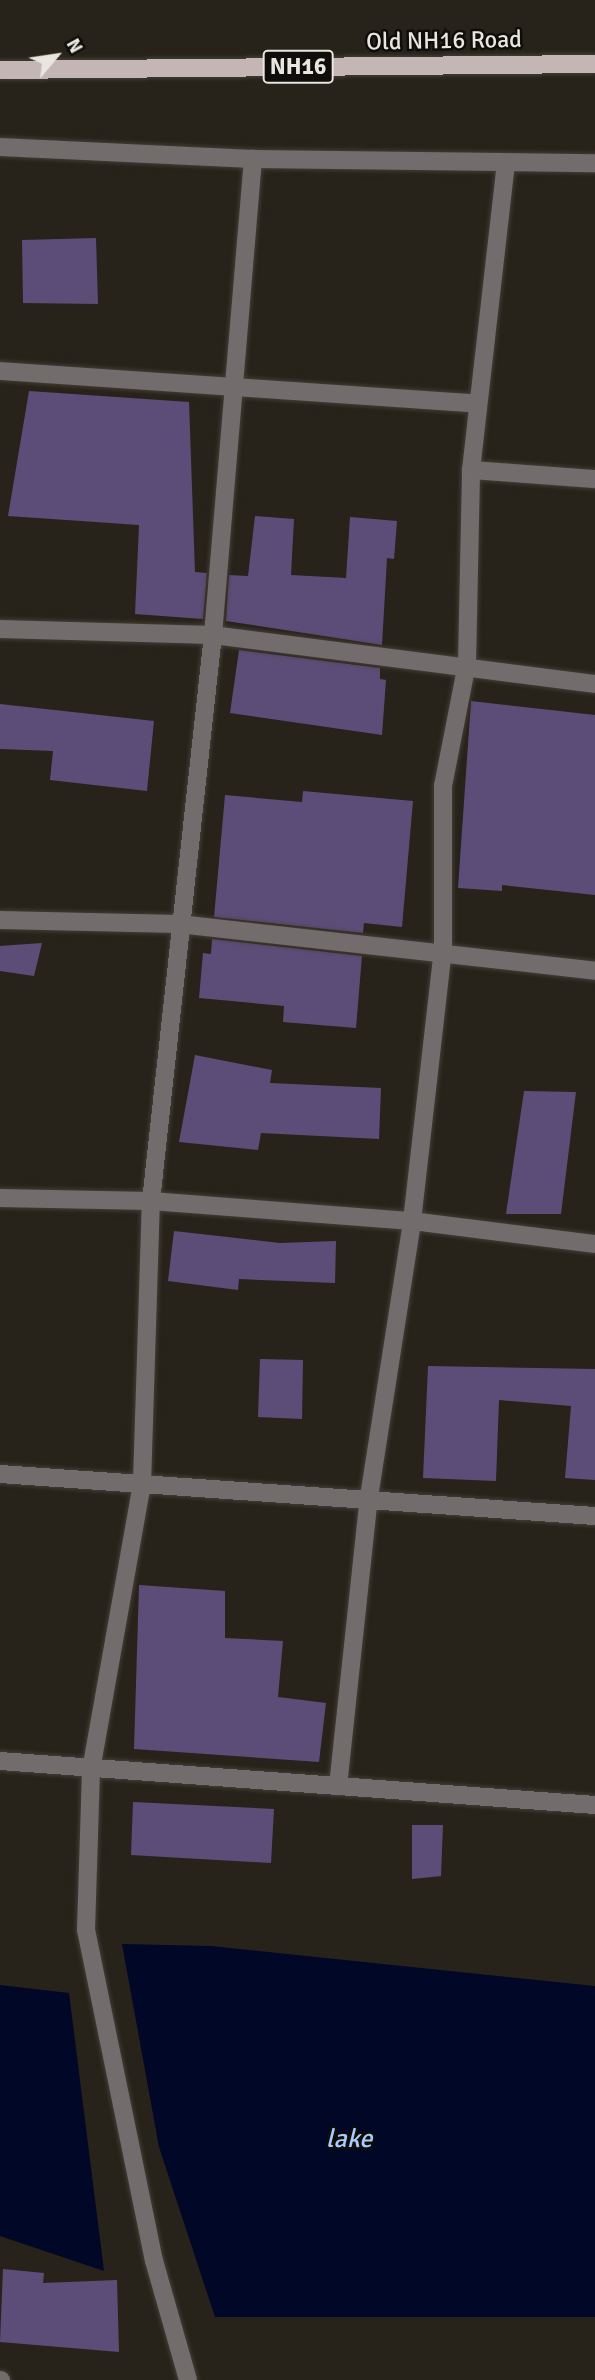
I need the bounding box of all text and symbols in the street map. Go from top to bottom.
north arrow [21,21,91,91]
street label: Old NH16 Road [366,25,522,57]
text: N [61,34,88,57]
road number: NH16 [261,48,335,86]
water label: lake [326,2124,372,2156]

